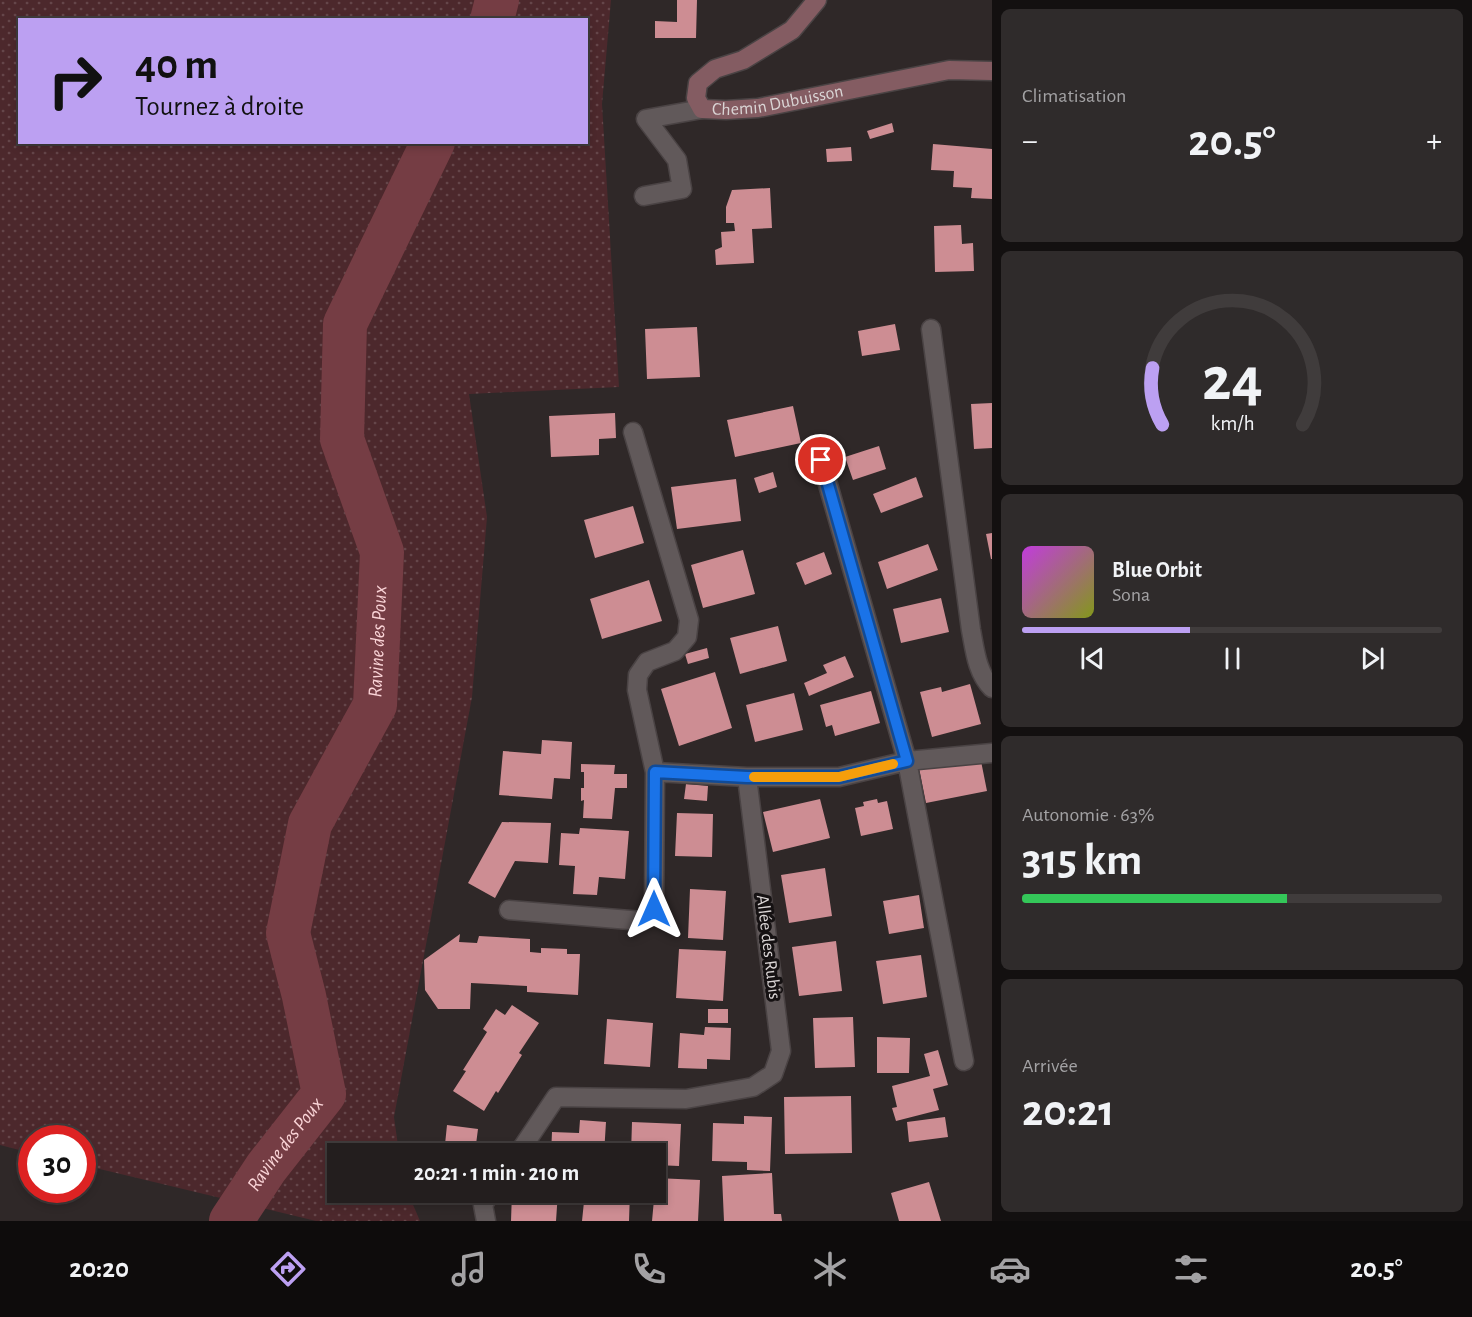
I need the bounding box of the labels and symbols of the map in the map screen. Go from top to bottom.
street label: Chemin Dubuisson [711,82,845,119]
pin [795,434,846,485]
water label: Ravine des Poux [365,585,390,698]
position arrow [622,877,686,941]
street label: Allée des Rubis [753,894,783,1000]
water label: Ravine des Poux [244,1094,327,1195]
speed limit sign: 30 [18,1125,96,1203]

